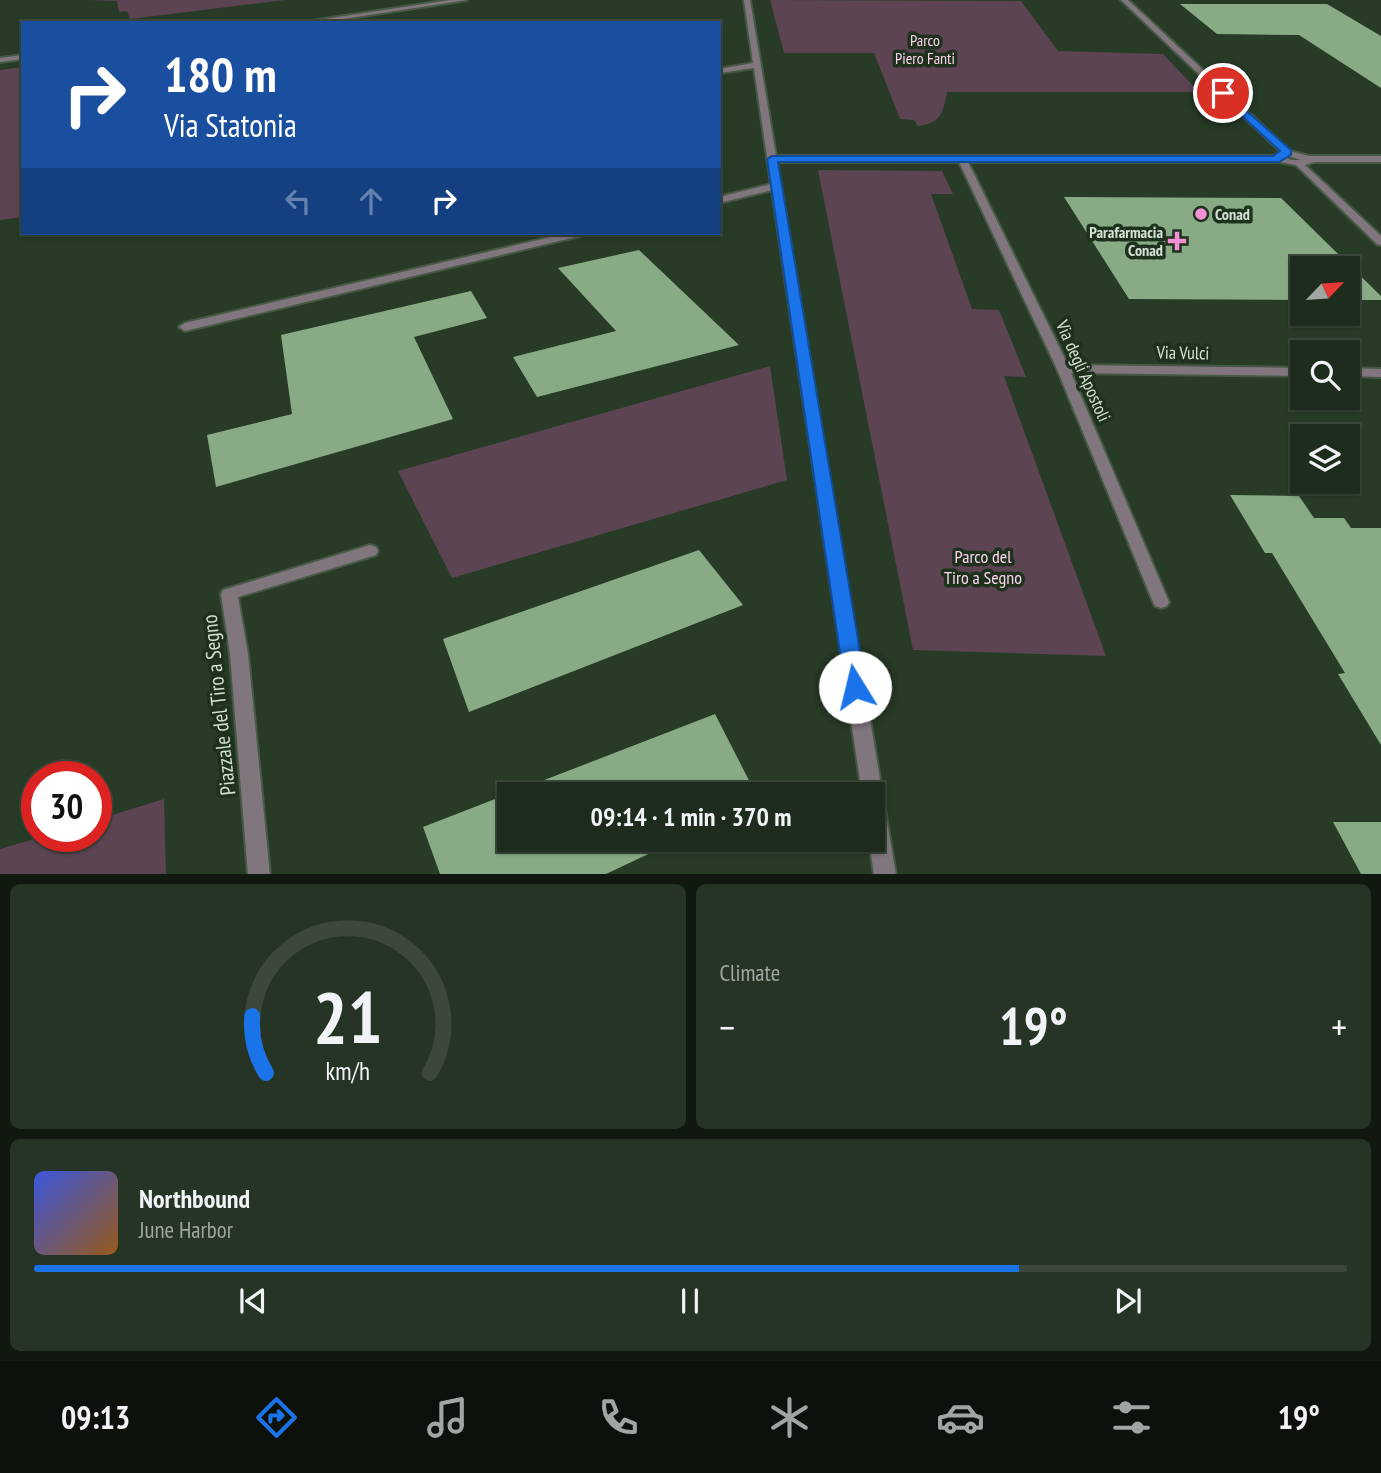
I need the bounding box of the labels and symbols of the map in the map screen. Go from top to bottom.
park label: Parco Piero Fanti [895,30,955,68]
pin [1193,63,1253,123]
place label: Conad [1215,204,1250,224]
marker: Conad [1193,206,1209,222]
place label: Parafarmacia Conad [1089,222,1163,260]
marker: Parafarmacia Conad [1169,233,1185,249]
north arrow [1290,256,1360,326]
street label: Via degli Apostoli [1050,316,1116,425]
street label: Via Vulci [1155,341,1210,364]
park label: Parco del Tiro a Segno [944,545,1022,589]
street label: Piazzale del Tiro a Segno [196,613,241,797]
position arrow [818,650,892,724]
speed limit sign: 30 [21,761,112,852]

